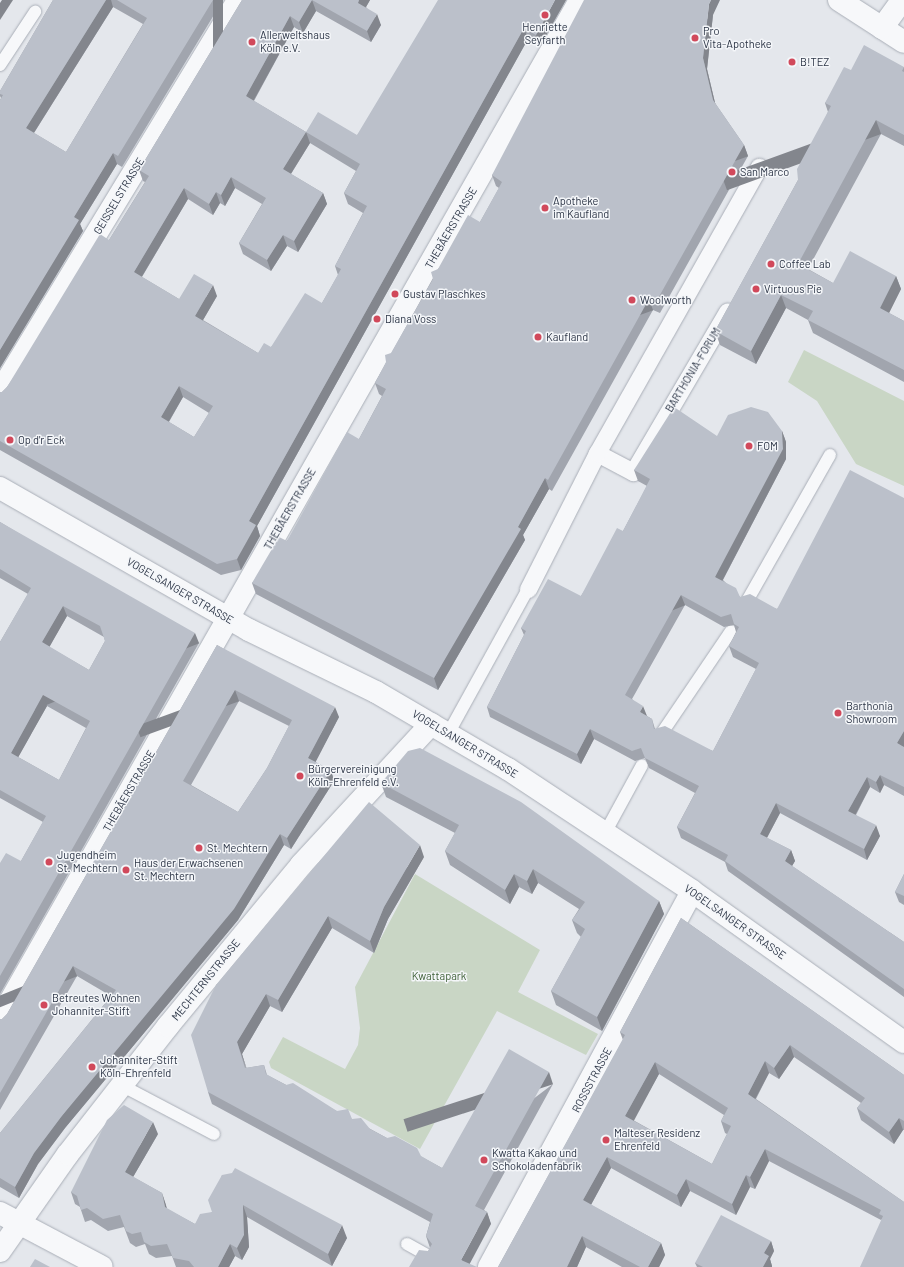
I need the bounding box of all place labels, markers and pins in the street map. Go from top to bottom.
marker: Henriette Seyfarth [540,10,550,20]
place label: Henriette Seyfarth [522,21,568,47]
place label: Pro Vita-Apotheke [703,25,772,51]
place label: Allerweltshaus Köln e.V. [260,29,330,55]
marker: Pro Vita-Apotheke [690,33,700,43]
marker: Allerweltshaus Köln e.V. [247,37,257,47]
place label: B!TEZ [800,55,829,69]
marker: B!TEZ [787,57,797,67]
place label: San Marco [740,165,789,179]
marker: San Marco [727,167,737,177]
place label: Apotheke im Kaufland [553,195,609,221]
marker: Apotheke im Kaufland [540,203,550,213]
place label: Coffee Lab [779,257,831,271]
marker: Coffee Lab [766,259,776,269]
place label: Virtuous Pie [764,282,822,296]
marker: Virtuous Pie [751,284,761,294]
place label: Gustav Plaschkes [403,287,486,301]
marker: Gustav Plaschkes [390,289,400,299]
place label: Woolworth [640,293,691,307]
marker: Woolworth [627,295,637,305]
place label: Diana Voss [385,312,436,326]
marker: Diana Voss [372,314,382,324]
place label: Kaufland [546,330,588,344]
marker: Kaufland [533,332,543,342]
place label: Op d'r Eck [18,433,64,447]
marker: Op d'r Eck [5,435,15,445]
place label: FOM [757,439,778,453]
marker: FOM [744,441,754,451]
place label: Barthonia Showroom [846,700,897,726]
marker: Barthonia Showroom [833,708,843,718]
place label: Bürgervereinigung Köln-Ehrenfeld e.V. [308,763,399,789]
marker: Bürgervereinigung Köln-Ehrenfeld e.V. [295,771,305,781]
place label: St. Mechtern [207,841,268,855]
marker: St. Mechtern [194,843,204,853]
place label: Jugendheim St. Mechtern [57,849,118,875]
marker: Jugendheim St. Mechtern [44,857,54,867]
place label: Haus der Erwachsenen St. Mechtern [134,857,243,883]
marker: Haus der Erwachsenen St. Mechtern [121,865,131,875]
place label: Betreutes Wohnen Johanniter-Stift [52,992,140,1018]
marker: Betreutes Wohnen Johanniter-Stift [39,1000,49,1010]
place label: Johanniter-Stift Köln-Ehrenfeld [100,1054,178,1080]
marker: Johanniter-Stift Köln-Ehrenfeld [87,1062,97,1072]
place label: Malteser Residenz Ehrenfeld [614,1127,700,1153]
marker: Malteser Residenz Ehrenfeld [601,1135,611,1145]
place label: Kwatta Kakao und Schokoladenfabrik [492,1147,581,1173]
marker: Kwatta Kakao und Schokoladenfabrik [479,1155,489,1165]

